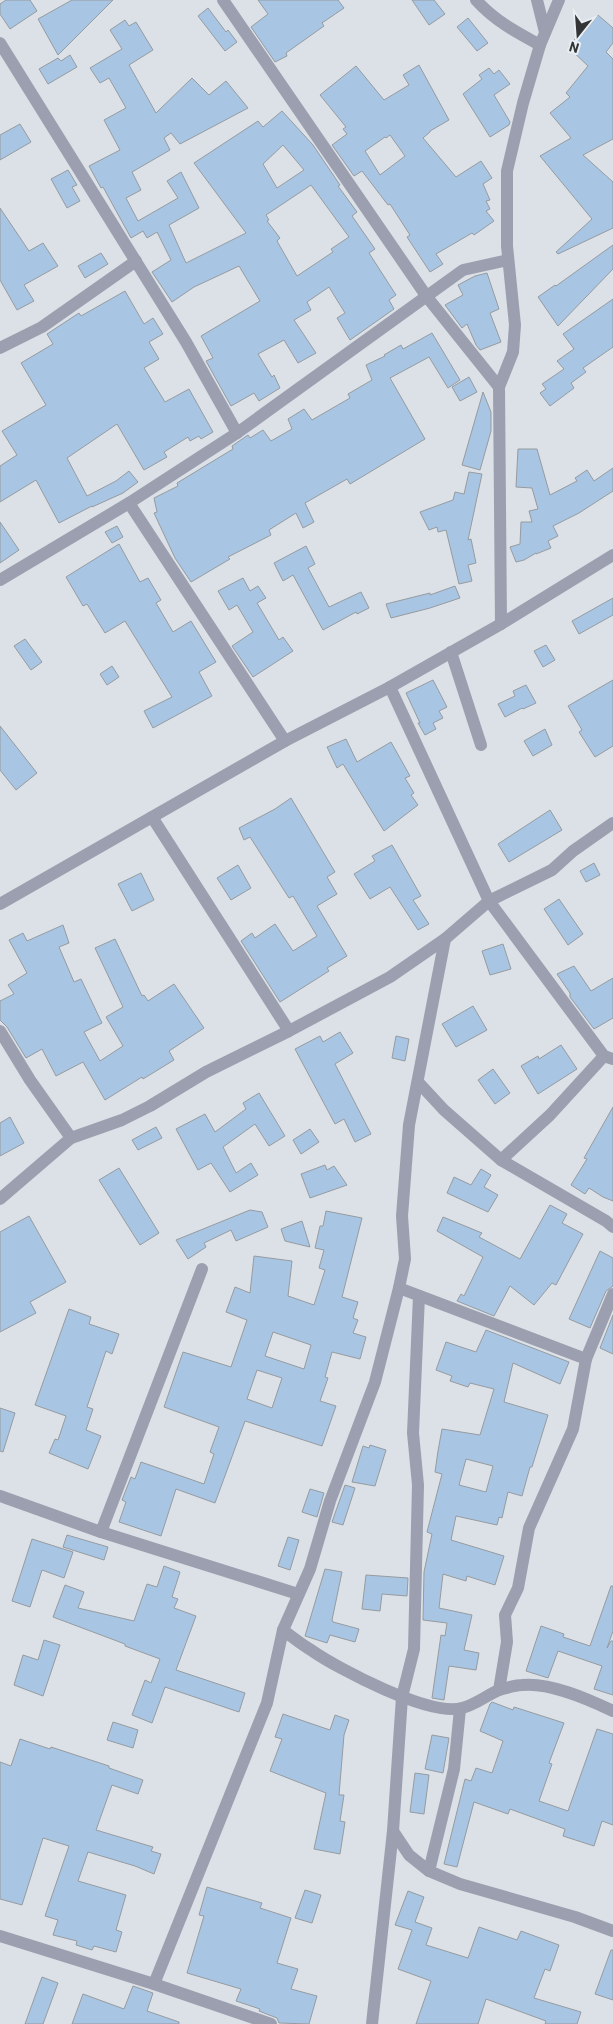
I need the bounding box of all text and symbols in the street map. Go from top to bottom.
north arrow [553,10,603,60]
text: N [567,38,581,57]

